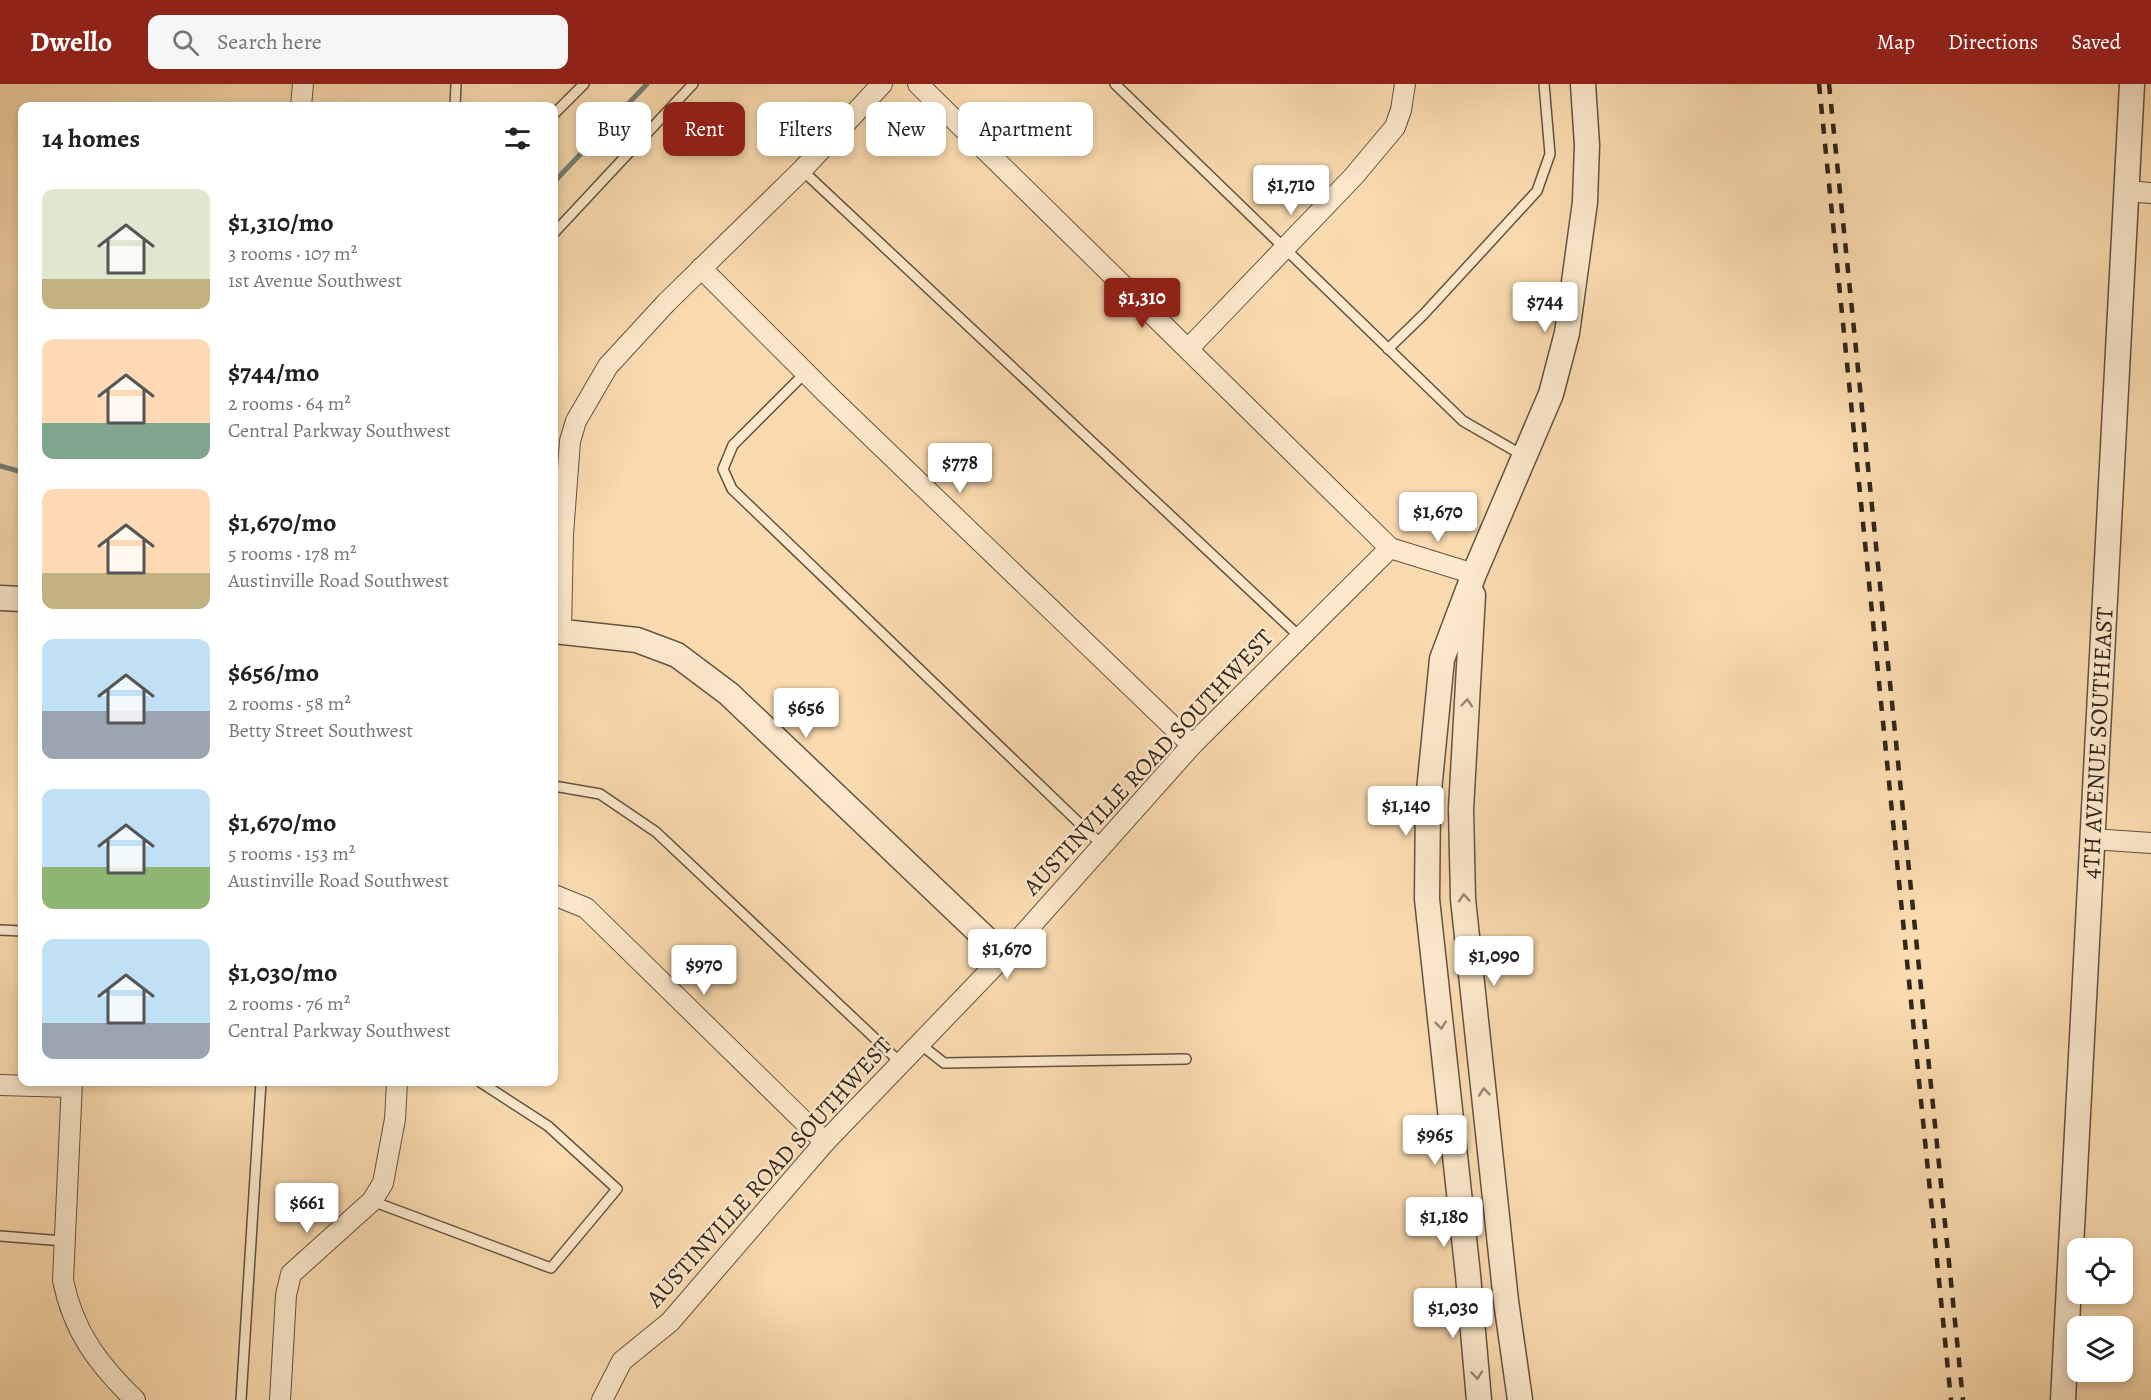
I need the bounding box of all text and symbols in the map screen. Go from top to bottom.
search box [148,15,568,69]
text: Dwello [30,23,112,61]
icon: search [169,26,202,59]
text: Search here [217,27,322,57]
text: Map [1877,28,1915,56]
text: Directions [1948,28,2038,56]
text: Saved [2071,28,2121,56]
chip: Buy [576,102,651,156]
chip: Rent [663,102,745,156]
chip: Filters [757,102,854,156]
chip: New [866,102,946,156]
chip: Apartment [958,102,1093,156]
text: 14 homes [42,121,140,156]
icon: filters [501,122,534,155]
pin: $1,710 [1242,165,1340,216]
text: $1,710 [1267,171,1315,198]
text: $1,310/mo [228,205,334,240]
icon: home [90,213,162,285]
text: 3 rooms · 107 m² [228,240,357,267]
text: 1st Avenue Southwest [228,267,402,294]
pin: $1,310 [1093,278,1191,329]
pin: $744 [1509,282,1581,333]
text: $1,310 [1118,284,1166,311]
text: $744 [1527,288,1563,315]
text: $744/mo [228,355,319,390]
icon: home [90,363,162,435]
text: 2 rooms · 64 m² [228,390,351,417]
text: Central Parkway Southwest [228,417,451,444]
pin: $778 [924,443,996,494]
text: $778 [942,449,978,476]
pin: $1,670 [1389,492,1487,543]
text: $1,670 [1413,498,1463,525]
text: $1,670/mo [228,505,337,540]
icon: home [90,513,162,585]
text: 5 rooms · 178 m² [228,540,357,567]
text: Austinville Road Southwest [228,567,449,594]
street label: 4TH AVENUE SOUTHEAST [2074,606,2121,880]
street label: AUSTINVILLE ROAD SOUTHWEST [1015,622,1280,903]
text: $656/mo [228,655,319,690]
icon: home [90,663,162,735]
pin: $656 [770,688,842,739]
text: 2 rooms · 58 m² [228,690,351,717]
text: $656 [788,694,824,721]
one-way arrow [1460,698,1473,707]
text: Betty Street Southwest [228,717,413,744]
pin: $1,140 [1357,786,1455,837]
text: $1,140 [1382,792,1430,819]
text: $1,670/mo [228,805,337,840]
icon: home [90,813,162,885]
text: 5 rooms · 153 m² [228,840,355,867]
text: Austinville Road Southwest [228,867,449,894]
one-way arrow [1457,893,1470,902]
pin: $1,670 [958,929,1056,980]
text: $1,670 [982,935,1032,962]
pin: $1,090 [1445,936,1543,987]
text: $1,090 [1468,942,1520,969]
pin: $970 [668,945,740,996]
text: $970 [685,951,723,978]
text: $1,030/mo [228,955,338,990]
icon: home [90,963,162,1035]
text: 2 rooms · 76 m² [228,990,350,1017]
text: Central Parkway Southwest [228,1017,451,1044]
one-way arrow [1434,1020,1447,1029]
street label: AUSTINVILLE ROAD SOUTHWEST [638,1030,899,1315]
one-way arrow [1478,1087,1491,1096]
pin: $965 [1399,1115,1471,1166]
text: $965 [1417,1121,1453,1148]
pin: $661 [271,1183,343,1234]
text: $661 [289,1189,325,1216]
pin: $1,180 [1395,1197,1493,1248]
text: $1,180 [1420,1203,1468,1230]
map controls [2067,1238,2133,1382]
button: locate [2067,1238,2133,1304]
pin: $1,030 [1404,1288,1502,1339]
text: $1,030 [1428,1294,1478,1321]
button: layers [2067,1316,2133,1382]
one-way arrow [1470,1370,1483,1379]

